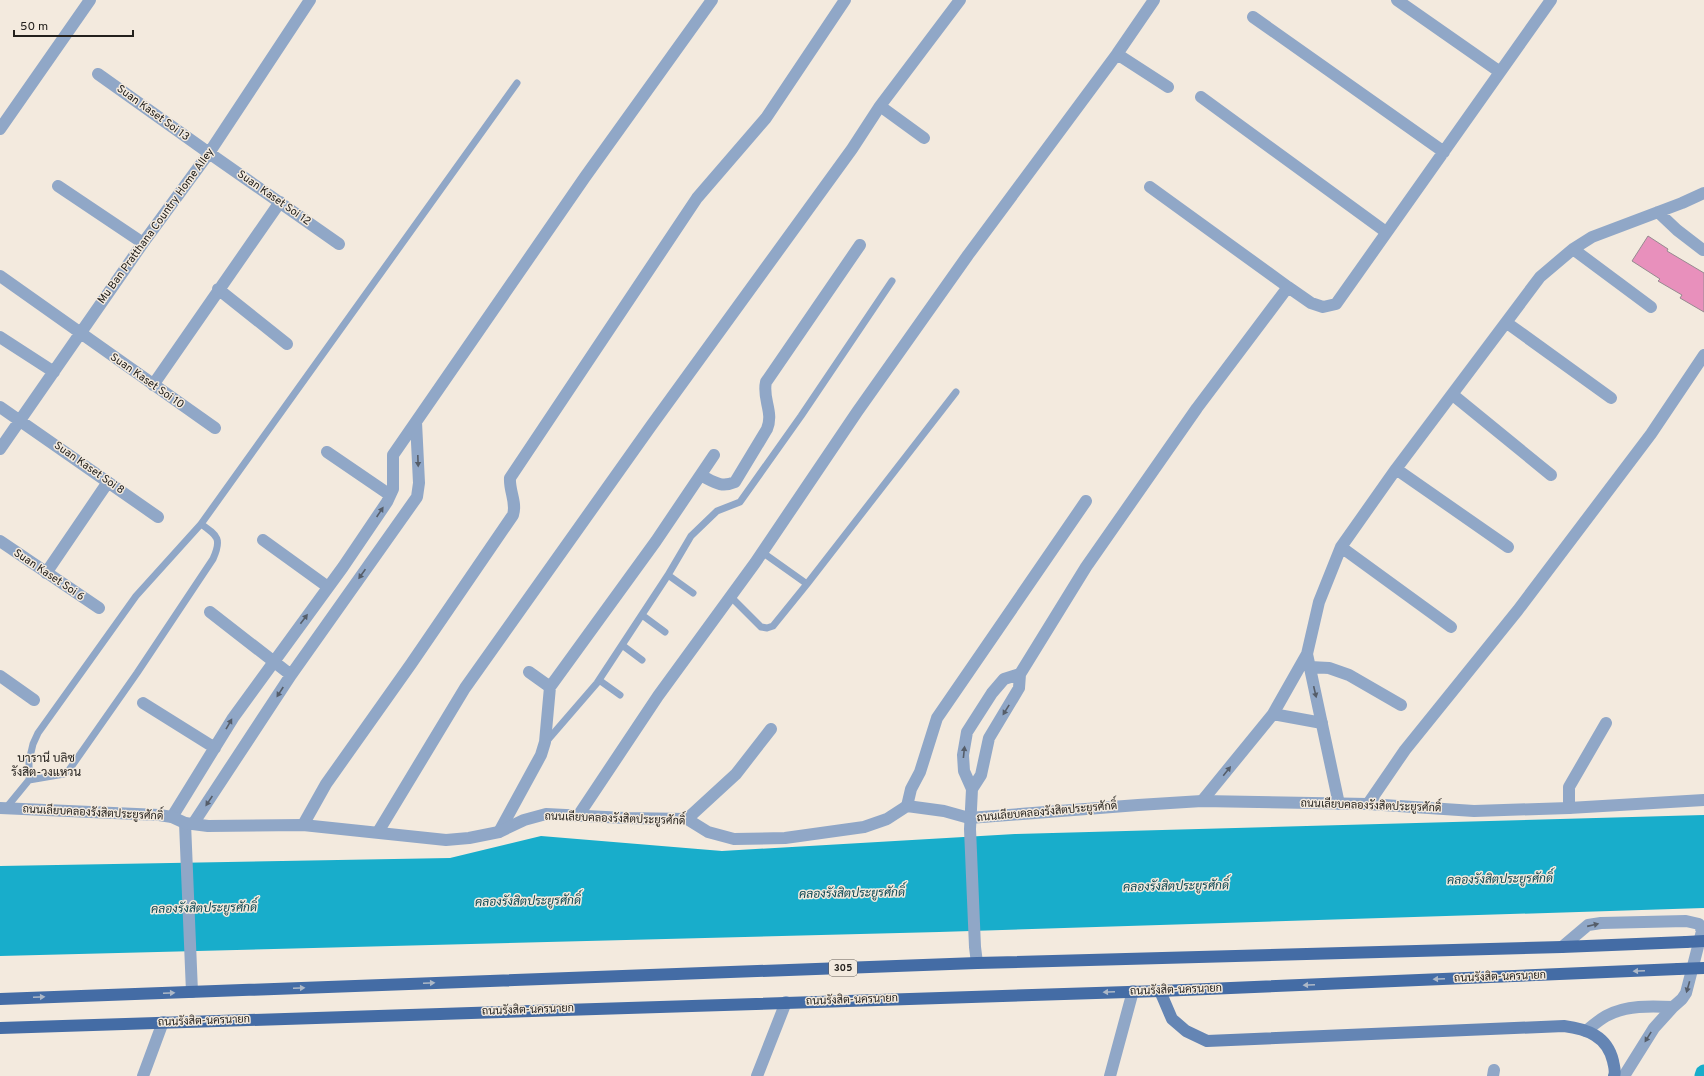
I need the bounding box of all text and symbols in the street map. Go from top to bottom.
scale bar [14,12,133,38]
text: 50 m [20,19,48,35]
street label: Suan Kaset Soi 13 [114,82,192,144]
street label: Mu Ban Pratthana Country Home Alley [95,145,217,307]
street label: Suan Kaset Soi 12 [234,167,314,229]
street label: Suan Kaset Soi 10 [107,350,187,412]
street label: Suan Kaset Soi 8 [51,439,127,497]
one-way arrow [414,455,421,467]
one-way arrow [376,507,383,518]
street label: Suan Kaset Soi 6 [11,546,87,604]
one-way arrow [358,568,366,579]
one-way arrow [300,613,309,624]
one-way arrow [1313,686,1319,699]
one-way arrow [276,687,284,697]
one-way arrow [1003,704,1010,715]
one-way arrow [225,719,233,729]
one-way arrow [961,746,967,758]
district label: บารานี บลิซ รังสิต-วงแหวน [11,750,81,781]
one-way arrow [1222,766,1231,777]
street label: ถนนเลียบคลองรังสิตประยูรศักดิ์ [1300,791,1442,815]
street label: ถนนเลียบคลองรังสิตประยูรศักดิ์ [976,793,1118,825]
one-way arrow [205,796,213,806]
street label: ถนนเลียบคลองรังสิตประยูรศักดิ์ [22,797,164,824]
street label: ถนนเลียบคลองรังสิตประยูรศักดิ์ [544,804,686,828]
water label: คลองรังสิตประยูรศักดิ์ [1447,867,1556,889]
water label: คลองรังสิตประยูรศักดิ์ [1123,874,1232,896]
water label: คลองรังสิตประยูรศักดิ์ [799,881,908,903]
water label: คลองรังสิตประยูรศักดิ์ [475,889,584,911]
water label: คลองรังสิตประยูรศักดิ์ [151,896,260,918]
one-way arrow [1587,921,1600,927]
road number: 305 [829,960,857,976]
street label: ถนนรังสิต-นครนายก [1454,967,1546,986]
one-way arrow [1633,967,1645,974]
one-way arrow [1432,976,1445,982]
one-way arrow [423,980,436,986]
street label: ถนนรังสิต-นครนายก [1130,980,1222,999]
one-way arrow [1303,981,1315,988]
one-way arrow [1684,981,1690,994]
one-way arrow [293,985,306,991]
one-way arrow [163,989,175,996]
one-way arrow [1102,989,1115,995]
street label: ถนนรังสิต-นครนายก [806,990,898,1009]
one-way arrow [33,994,45,1001]
street label: ถนนรังสิต-นครนายก [482,1000,574,1019]
street label: ถนนรังสิต-นครนายก [158,1011,250,1030]
one-way arrow [1644,1032,1652,1042]

